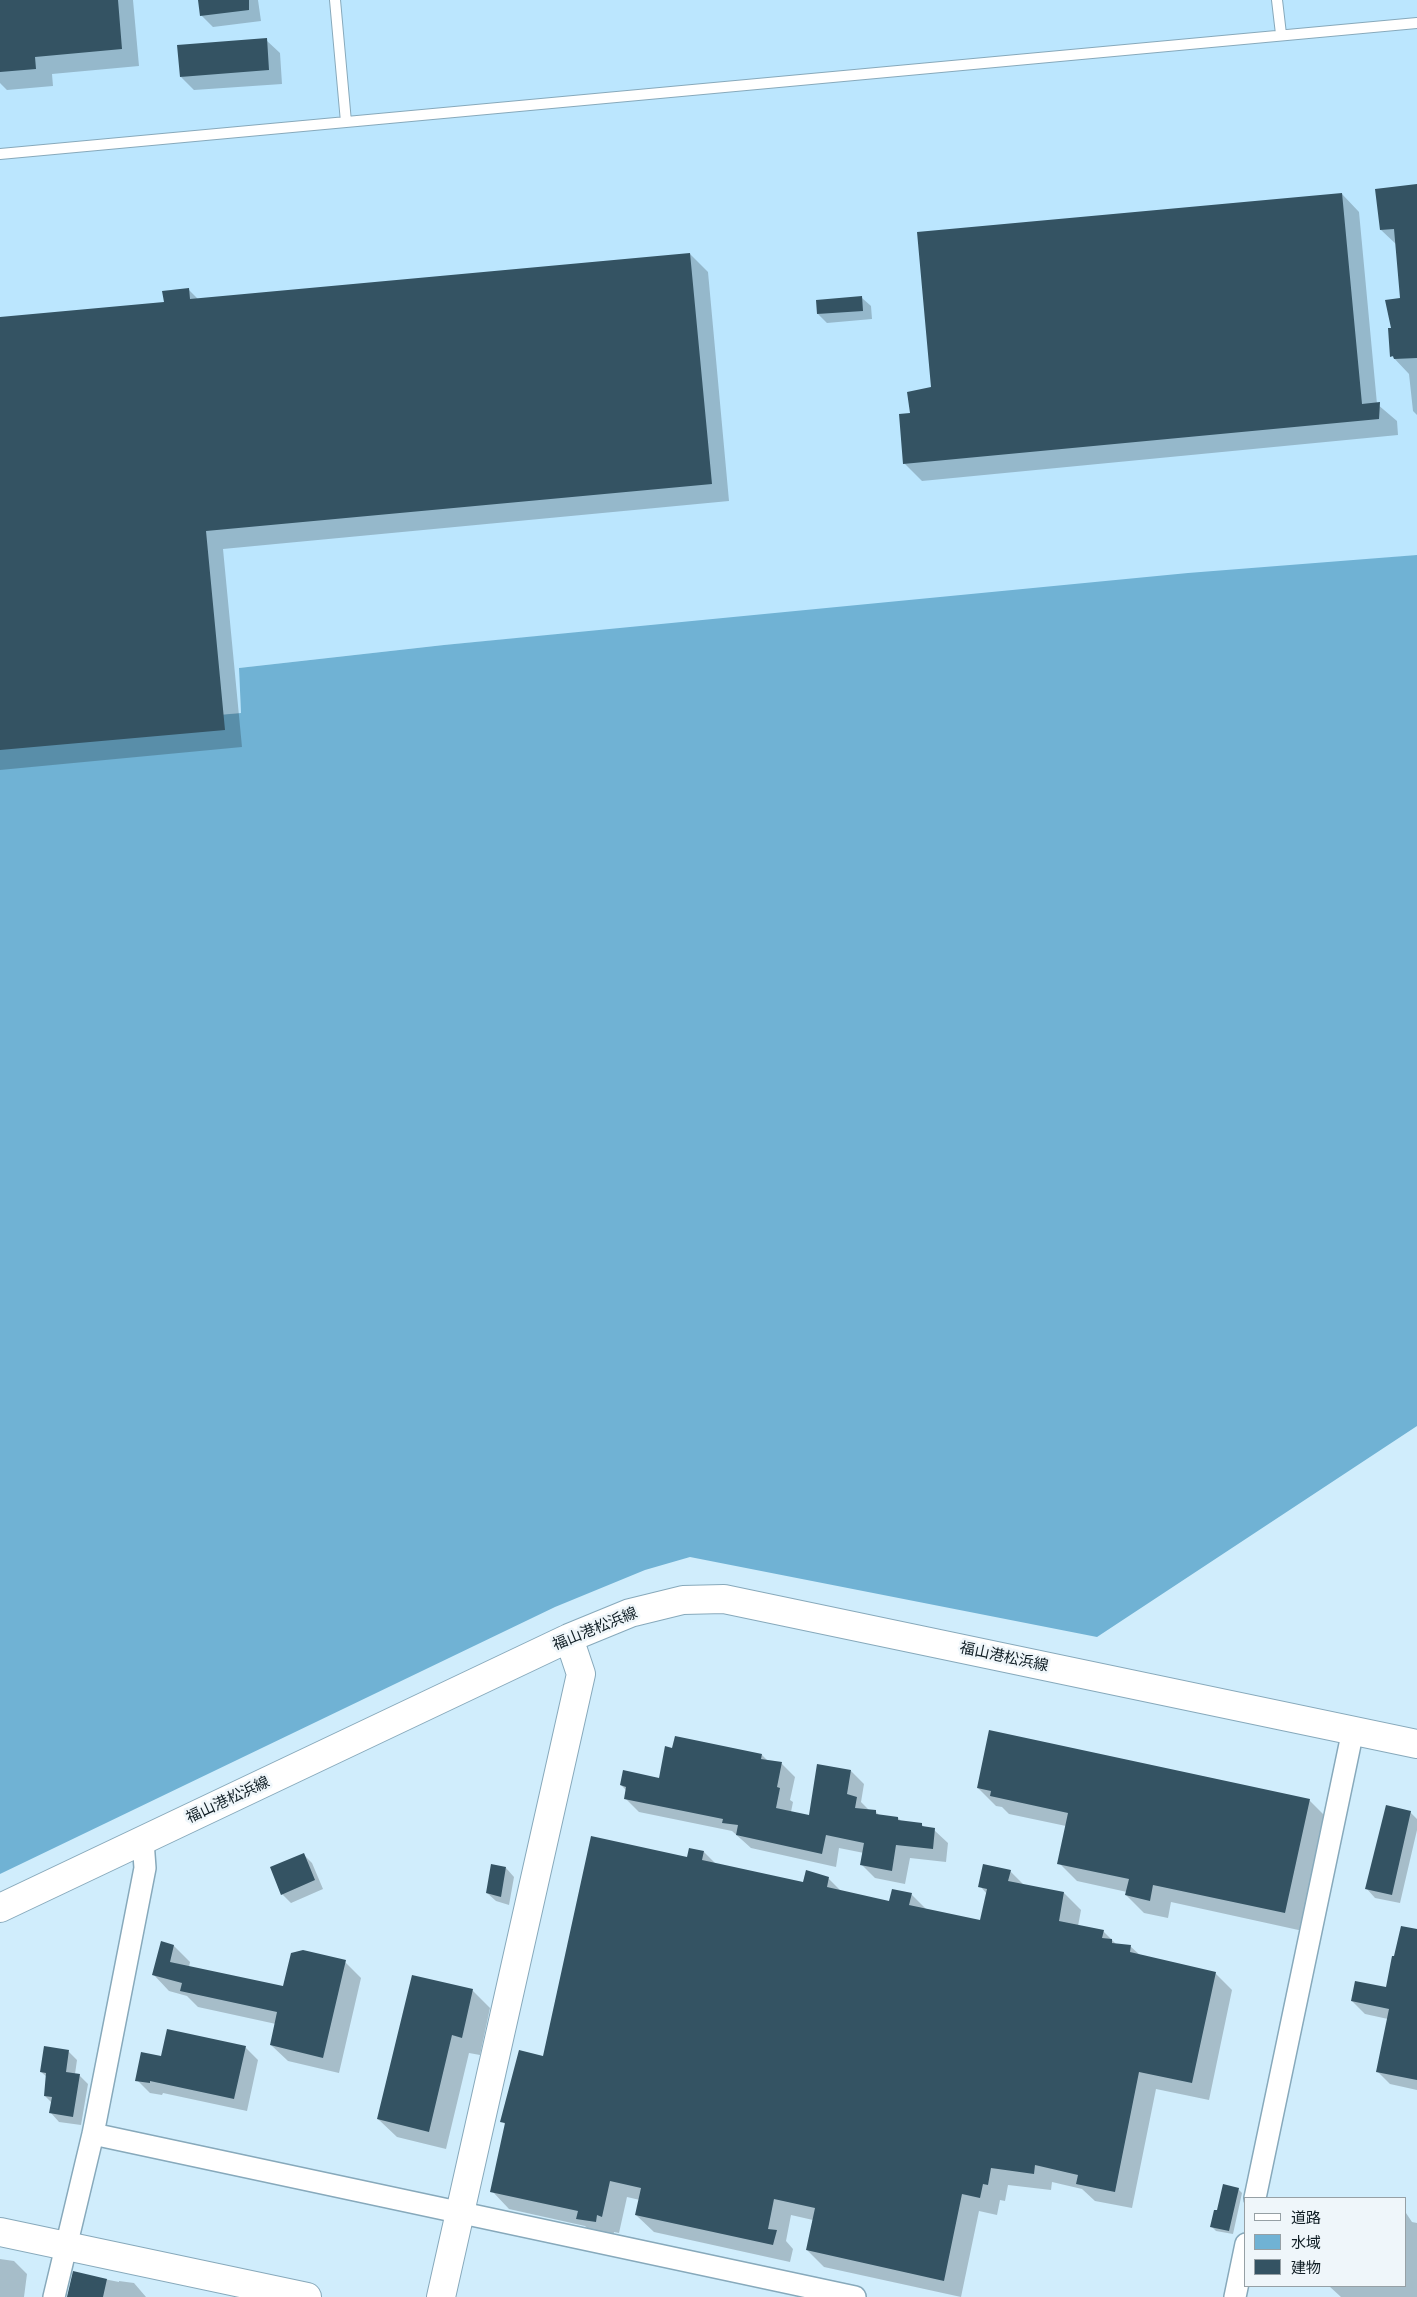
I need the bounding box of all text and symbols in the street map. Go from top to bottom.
street label: 福山港松浜線 [550,1604,640,1654]
street label: 福山港松浜線 [958,1639,1050,1675]
street label: 福山港松浜線 [183,1773,273,1827]
legend [1244,2197,1407,2287]
text: 道路 [1291,2209,1321,2227]
text: 水域 [1291,2234,1321,2252]
text: 建物 [1291,2259,1321,2277]

